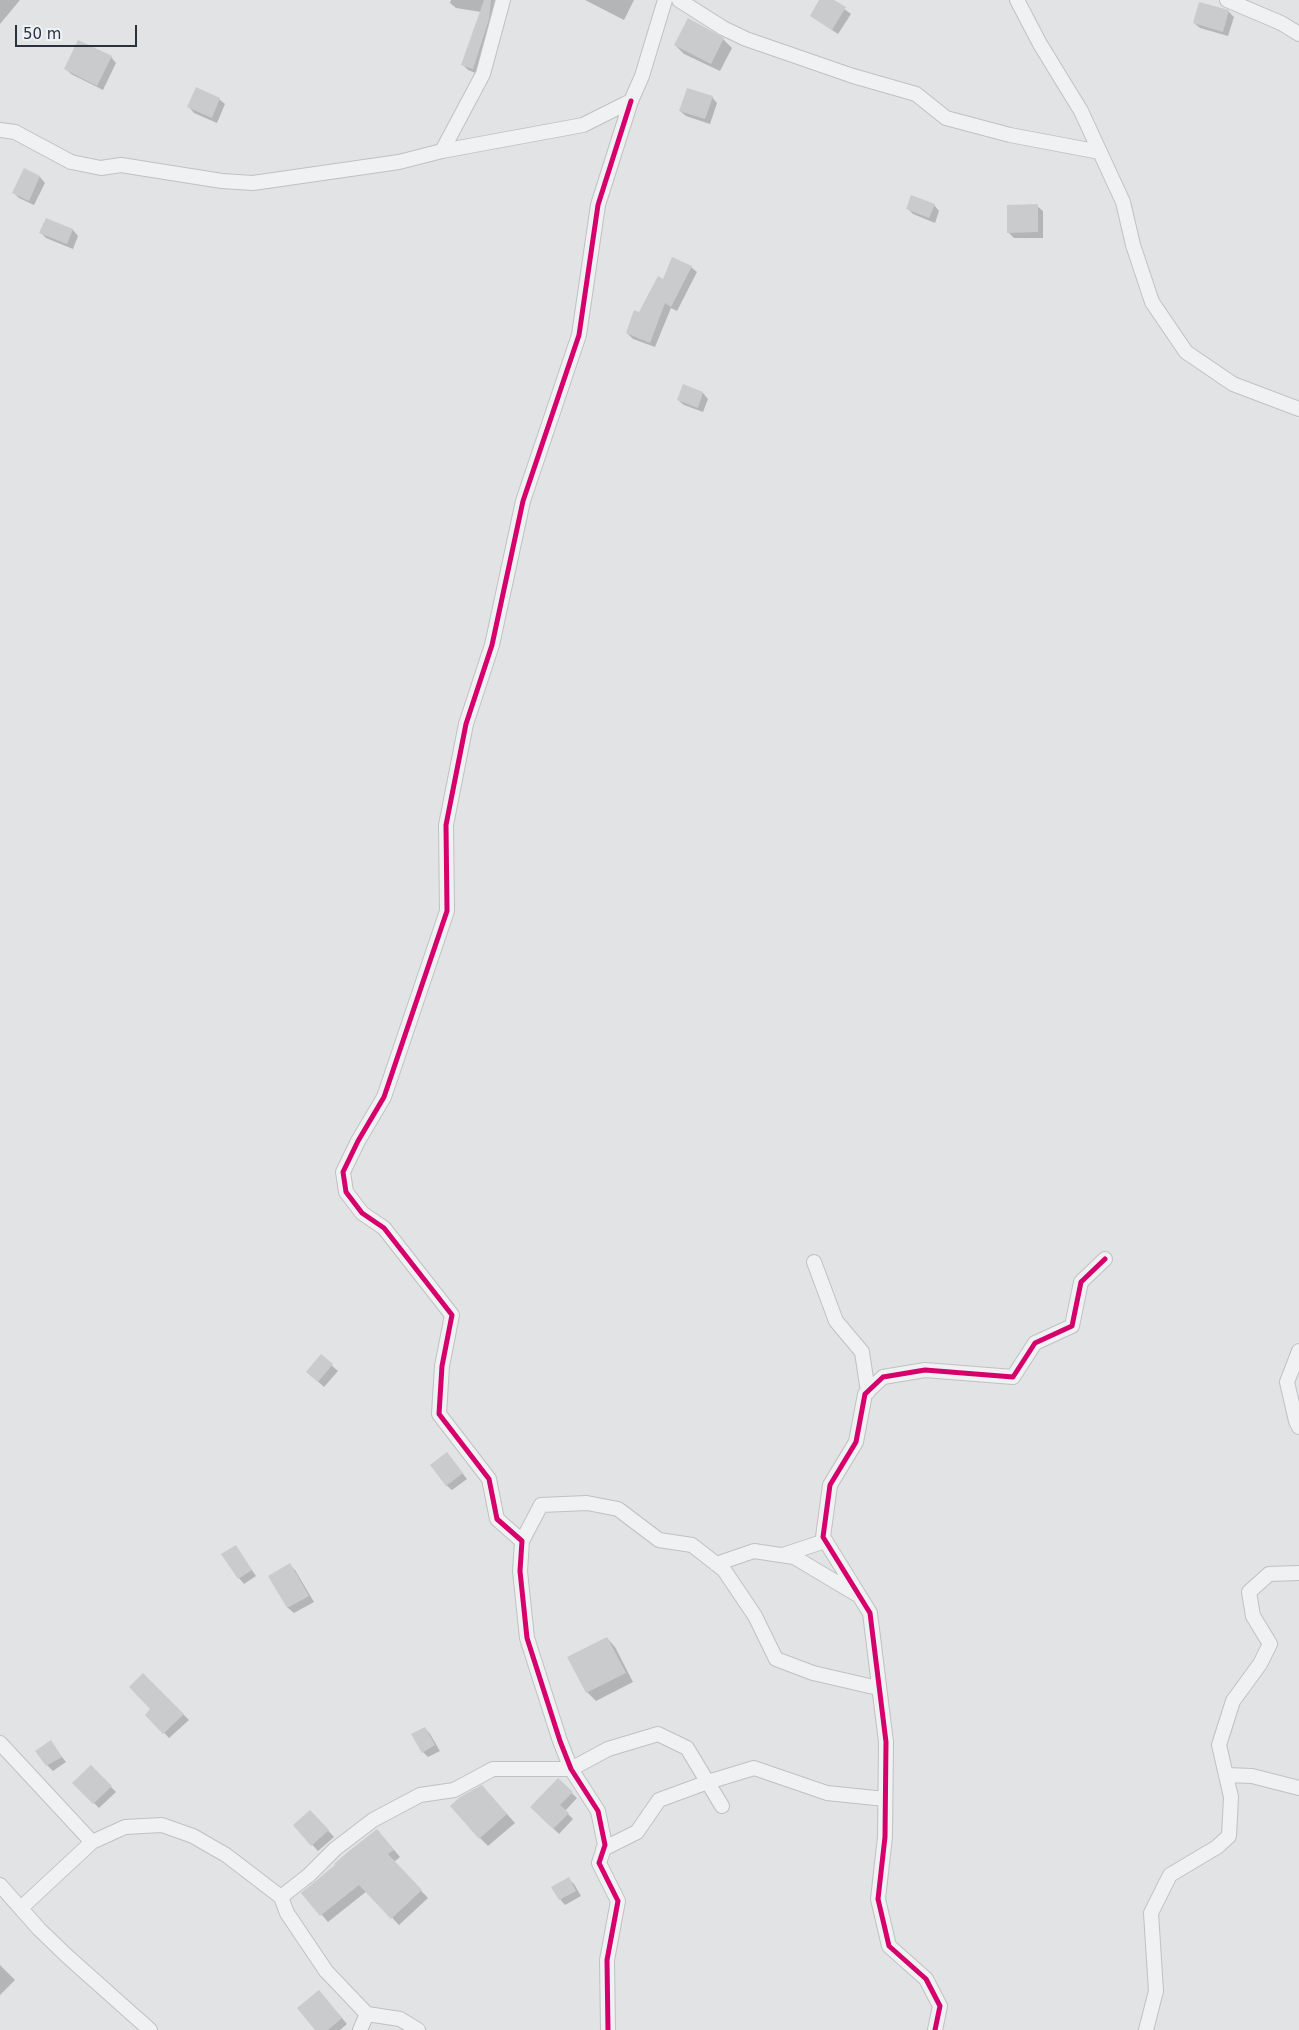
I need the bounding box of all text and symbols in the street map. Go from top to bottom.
scale bar [18,15,140,47]
text: 50 m [23,25,61,43]

